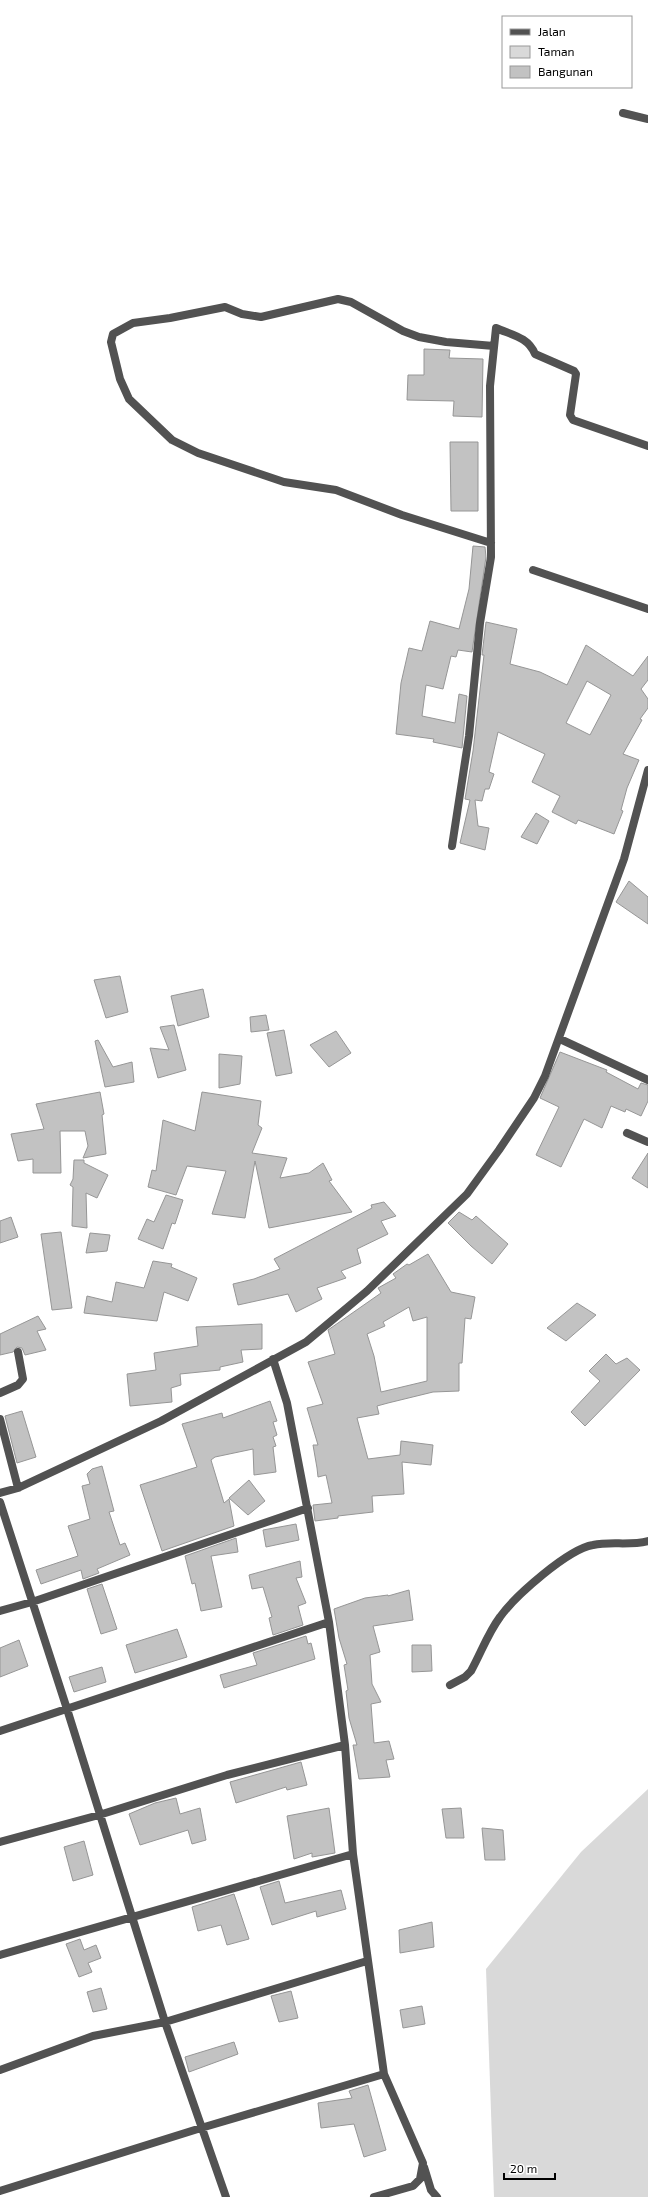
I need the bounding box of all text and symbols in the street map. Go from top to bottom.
legend [502,16,632,88]
text: Jalan [538,24,566,38]
text: Taman [538,44,575,58]
text: Bangunan [538,64,593,78]
scale bar [504,2155,555,2181]
text: 20 m [510,2161,537,2175]

